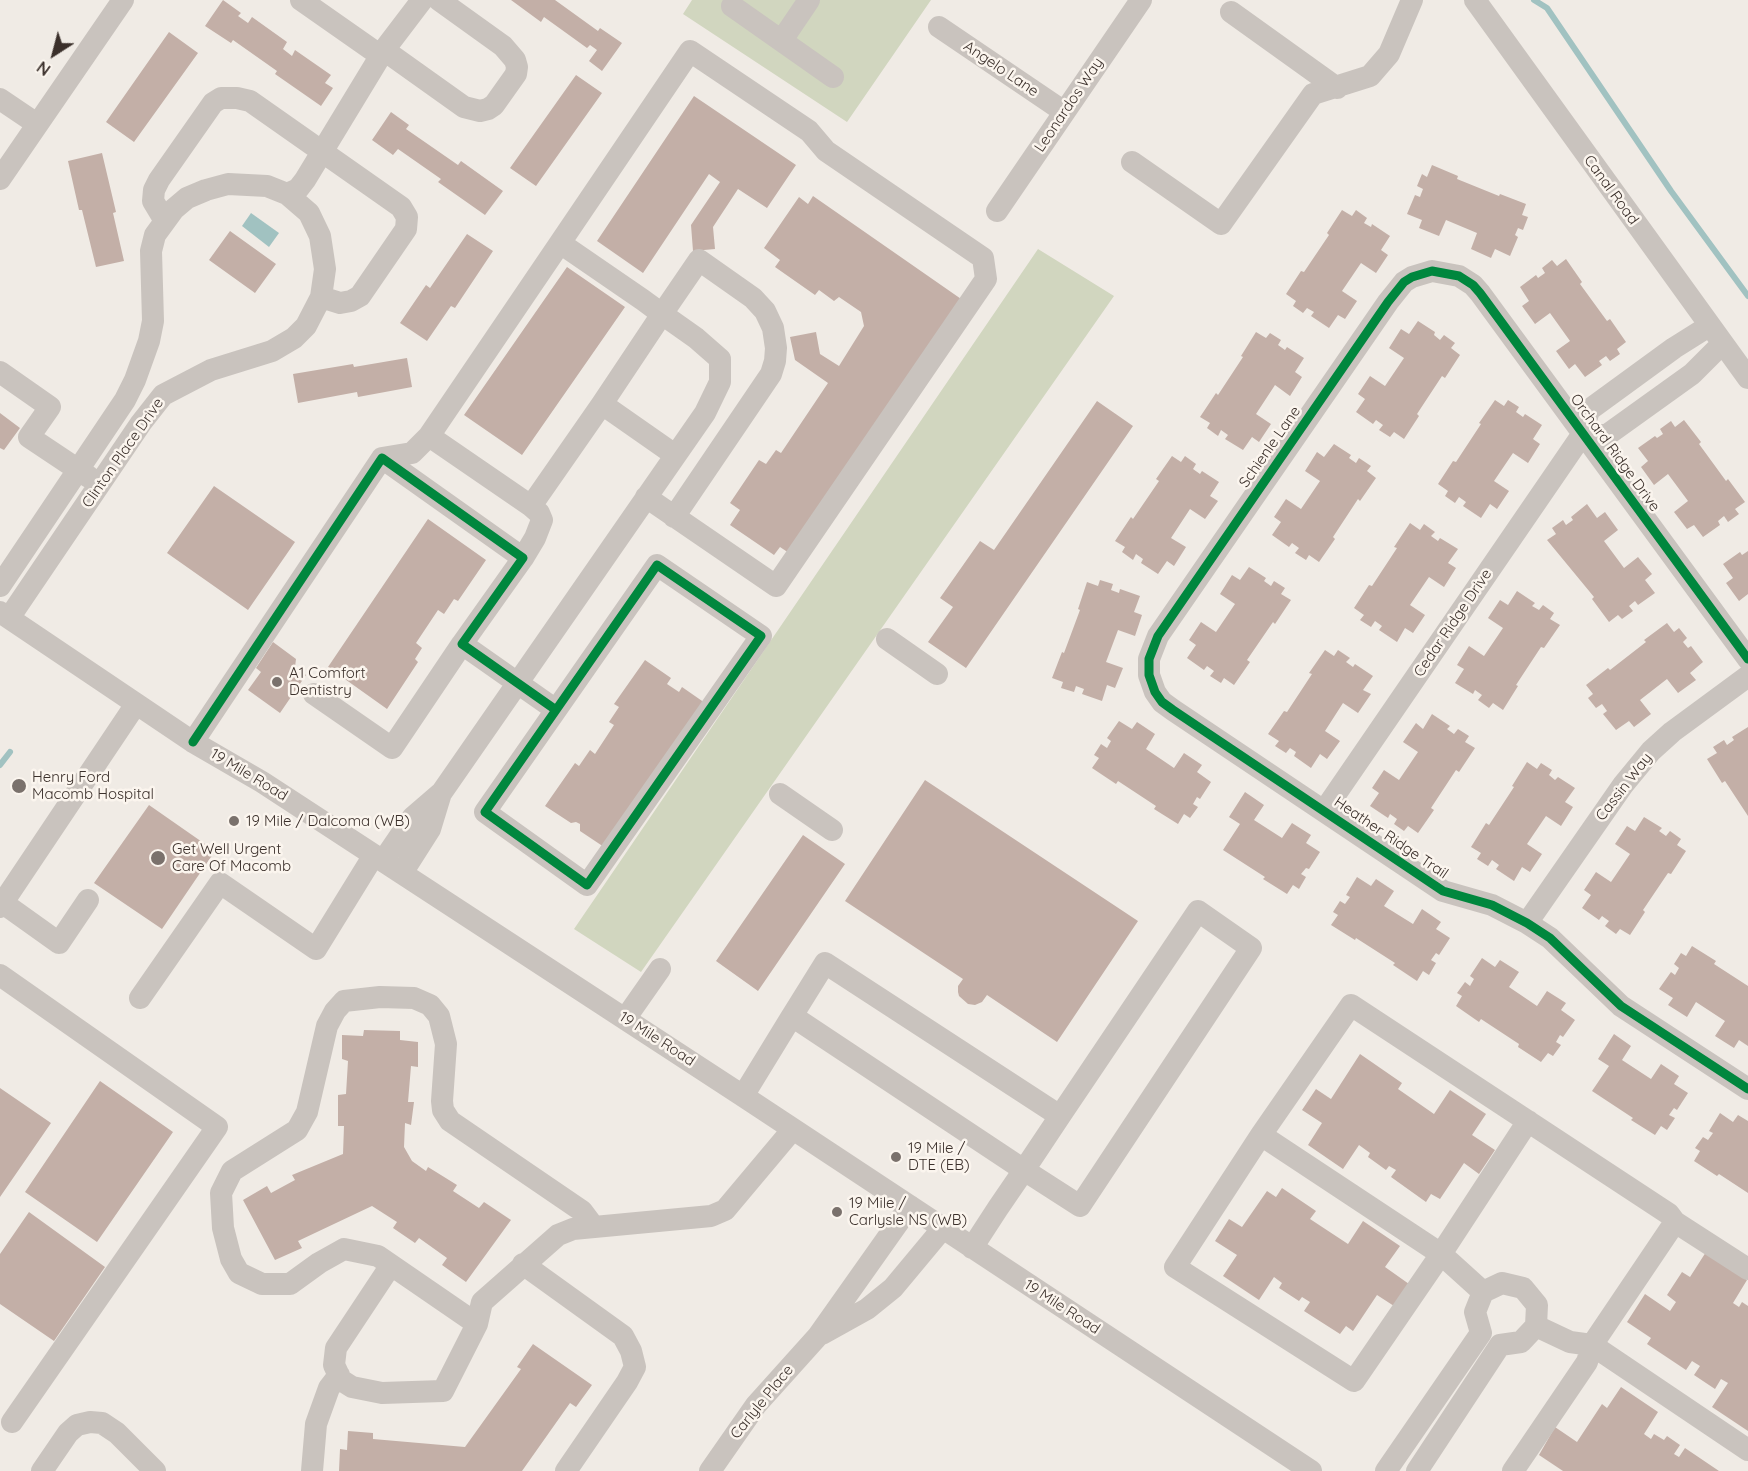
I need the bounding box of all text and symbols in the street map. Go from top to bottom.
north arrow [24,24,84,84]
street label: Angelo Lane [960,37,1042,101]
street label: Leonardos Way [1031,54,1107,156]
text: N [33,57,54,80]
street label: Canal Road [1580,152,1642,228]
street label: Orchard Ridge Drive [1566,391,1664,515]
street label: Clinton Place Drive [78,395,168,511]
street label: Schienle Lane [1235,403,1305,491]
street label: Cedar Ridge Drive [1410,566,1496,680]
place label: A1 Comfort Dentistry [289,664,366,699]
marker: A1 Comfort Dentistry [270,675,284,689]
street label: 19 Mile Road [207,745,291,805]
street label: Cassin Way [1592,750,1656,824]
place label: Henry Ford Macomb Hospital [32,768,154,803]
marker: Henry Ford Macomb Hospital [10,777,28,795]
street label: Heather Ridge Trail [1330,793,1452,883]
place label: 19 Mile / Dalcoma (WB) [246,812,410,830]
marker: 19 Mile / Dalcoma (WB) [227,814,241,828]
place label: Get Well Urgent Care Of Macomb [172,840,291,875]
marker: Get Well Urgent Care Of Macomb [149,849,167,867]
street label: 19 Mile Road [616,1008,698,1070]
place label: 19 Mile / DTE (EB) [908,1139,970,1174]
marker: 19 Mile / DTE (EB) [889,1150,903,1164]
place label: 19 Mile / Carlysle NS (WB) [849,1194,967,1229]
marker: 19 Mile / Carlysle NS (WB) [830,1205,844,1219]
street label: 19 Mile Road [1021,1276,1103,1338]
street label: Carlyle Place [727,1361,797,1443]

